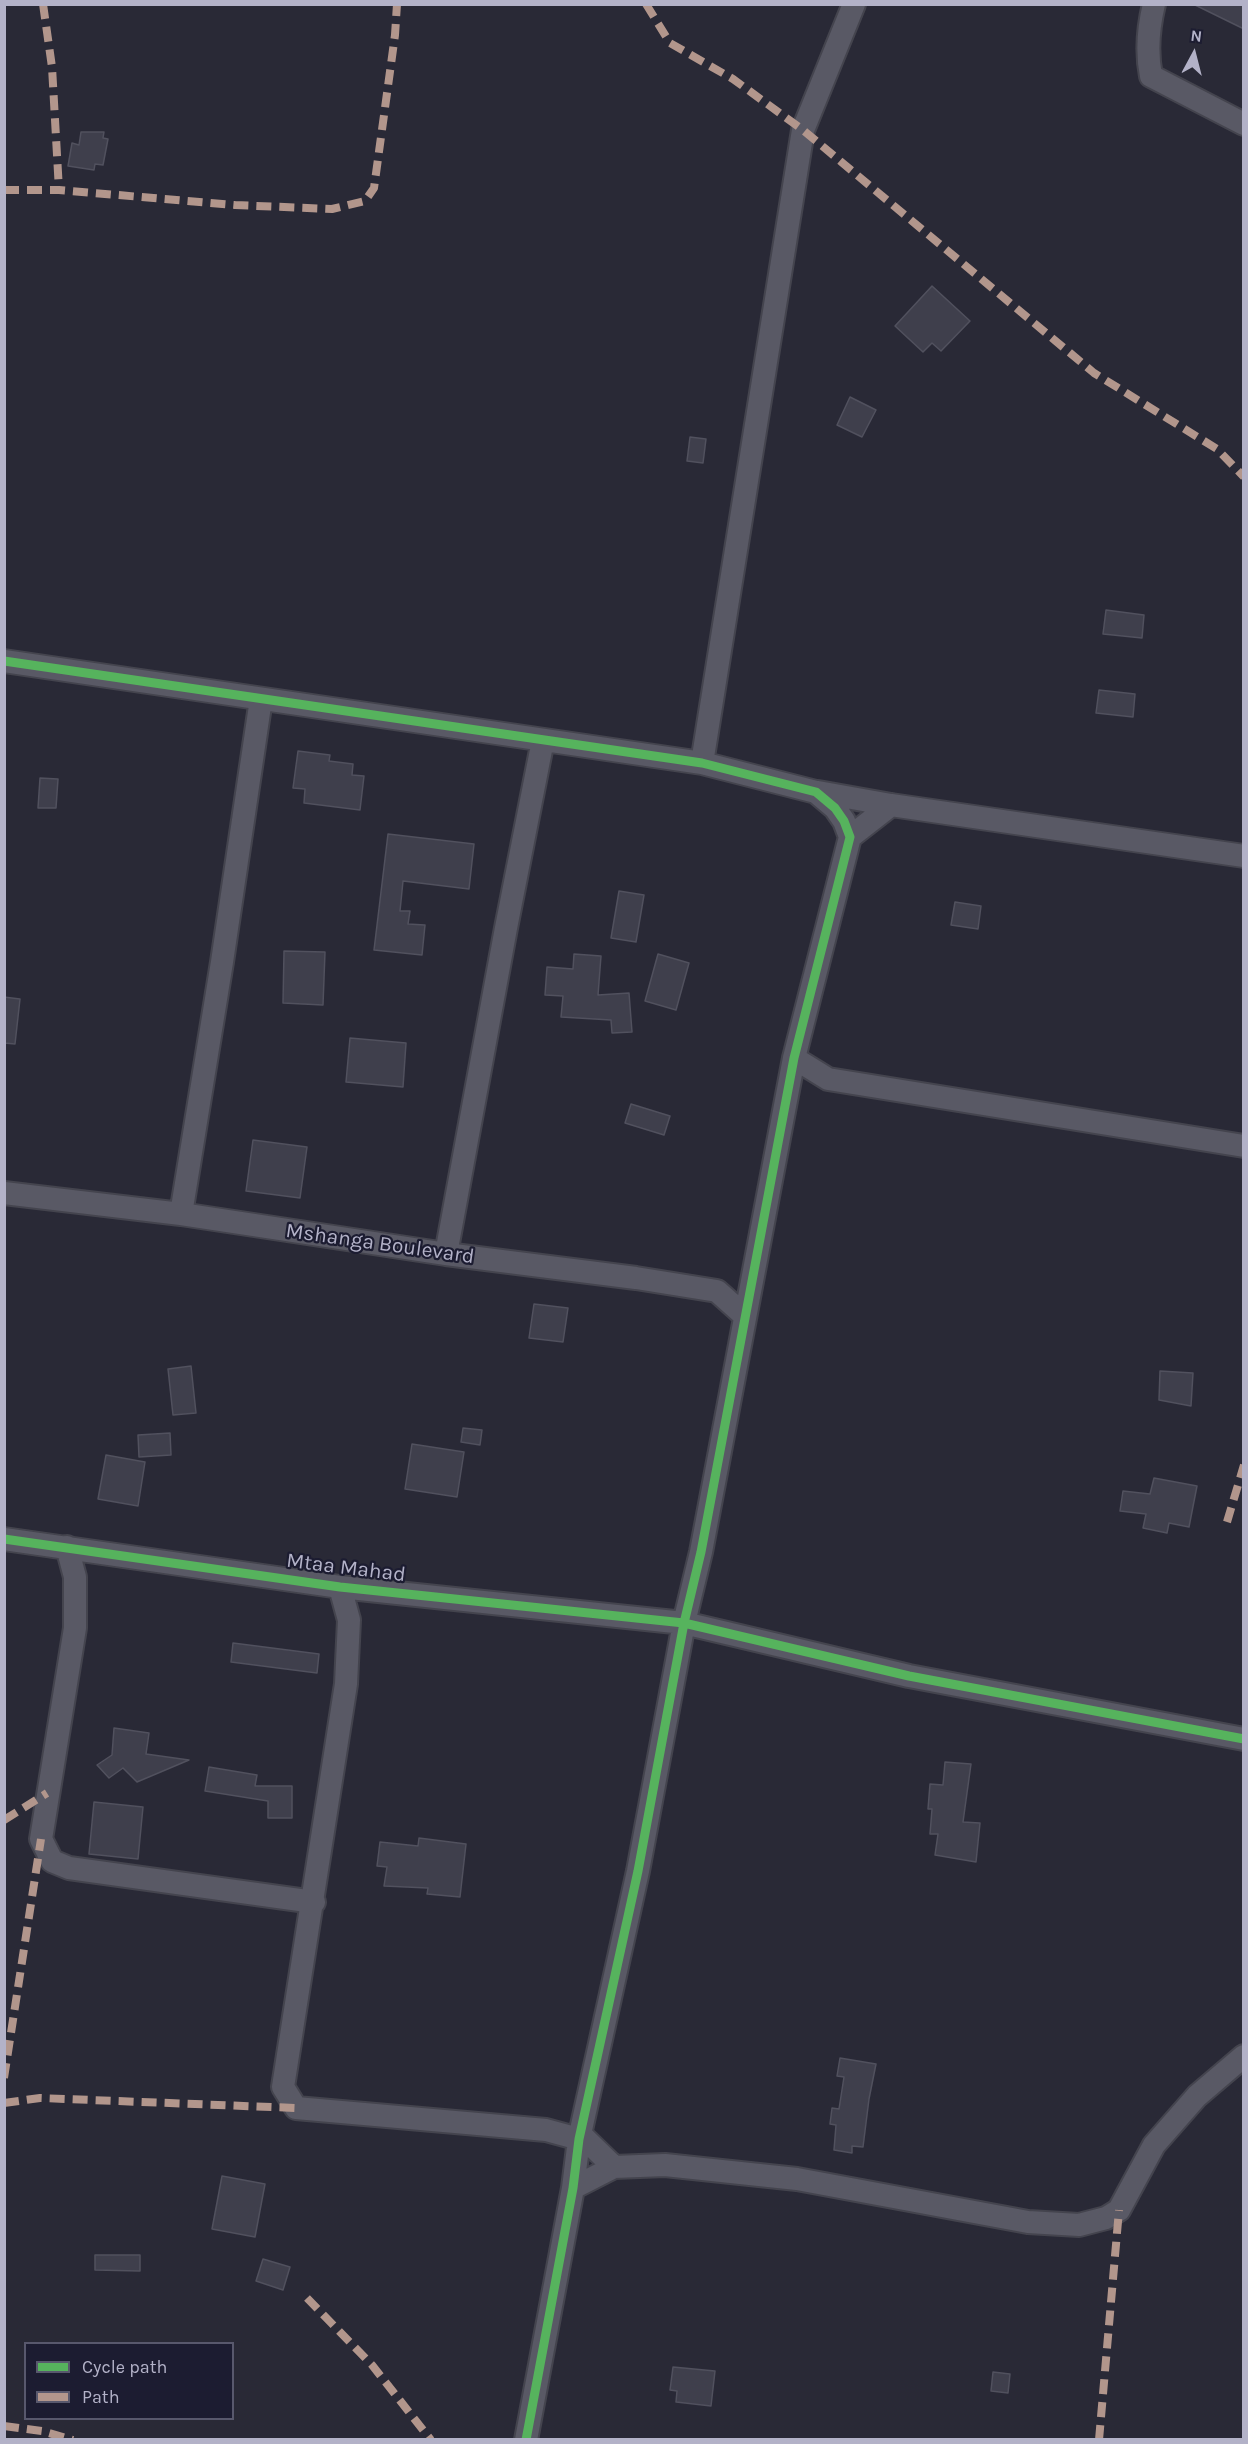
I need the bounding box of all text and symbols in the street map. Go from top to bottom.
north arrow [1164,24,1224,84]
text: N [1189,26,1203,46]
street label: Mshanga Boulevard [284,1218,476,1270]
street label: Mtaa Mahad [285,1548,407,1588]
legend [24,2342,234,2420]
text: Cycle path [82,2356,167,2378]
text: Path [82,2386,120,2408]

